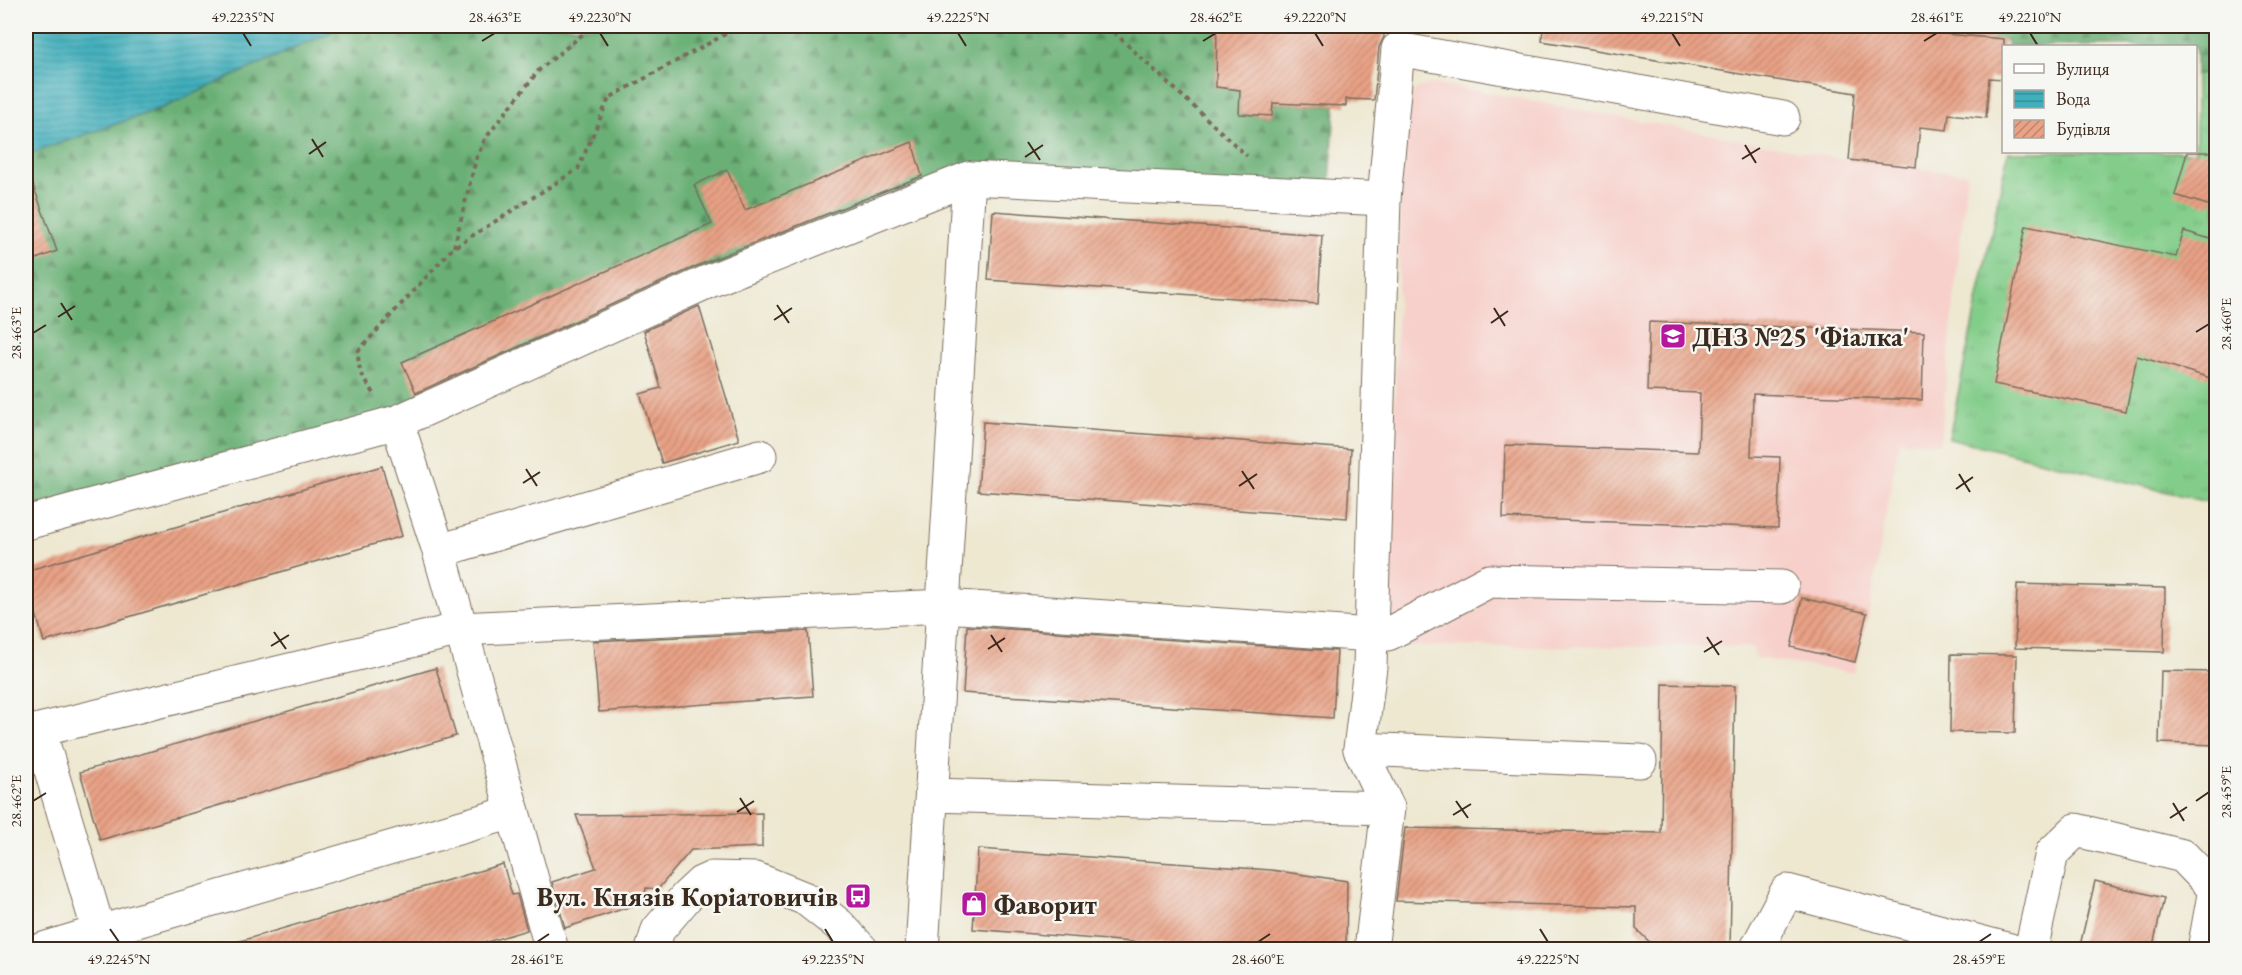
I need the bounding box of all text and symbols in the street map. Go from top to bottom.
text: 49.2235°N [212,7,275,26]
text: 28.463°E [469,7,522,26]
text: 49.2230°N [569,7,632,26]
text: 49.2225°N [927,7,990,26]
text: 28.462°E [1190,7,1243,26]
text: 49.2220°N [1284,7,1347,26]
text: 49.2215°N [1641,7,1704,26]
text: 28.461°E [1911,7,1964,26]
text: 49.2210°N [1999,7,2062,26]
legend [2002,45,2197,153]
text: Вулиця [2056,57,2109,80]
text: Вода [2056,87,2091,110]
text: Будівля [2056,117,2111,140]
text: 28.460°E [2216,297,2235,350]
text: 28.463°E [6,306,25,359]
place label: ДНЗ №25 'Фіалка' [1692,319,1909,354]
school or university icon: ДНЗ №25 'Фіалка' [1658,321,1688,351]
text: 28.459°E [2216,765,2235,818]
text: 28.462°E [6,774,25,827]
place label: Вул. Князів Коріатовичів [536,879,838,914]
bus stop icon: Вул. Князів Коріатовичів [843,881,873,911]
place label: Фаворит [994,887,1097,922]
shop icon: Фаворит [959,889,989,919]
text: 49.2245°N [88,949,151,968]
text: 28.461°E [511,949,564,968]
text: 49.2235°N [802,949,865,968]
text: 28.460°E [1232,949,1285,968]
text: 49.2225°N [1517,949,1580,968]
text: 28.459°E [1953,949,2006,968]

